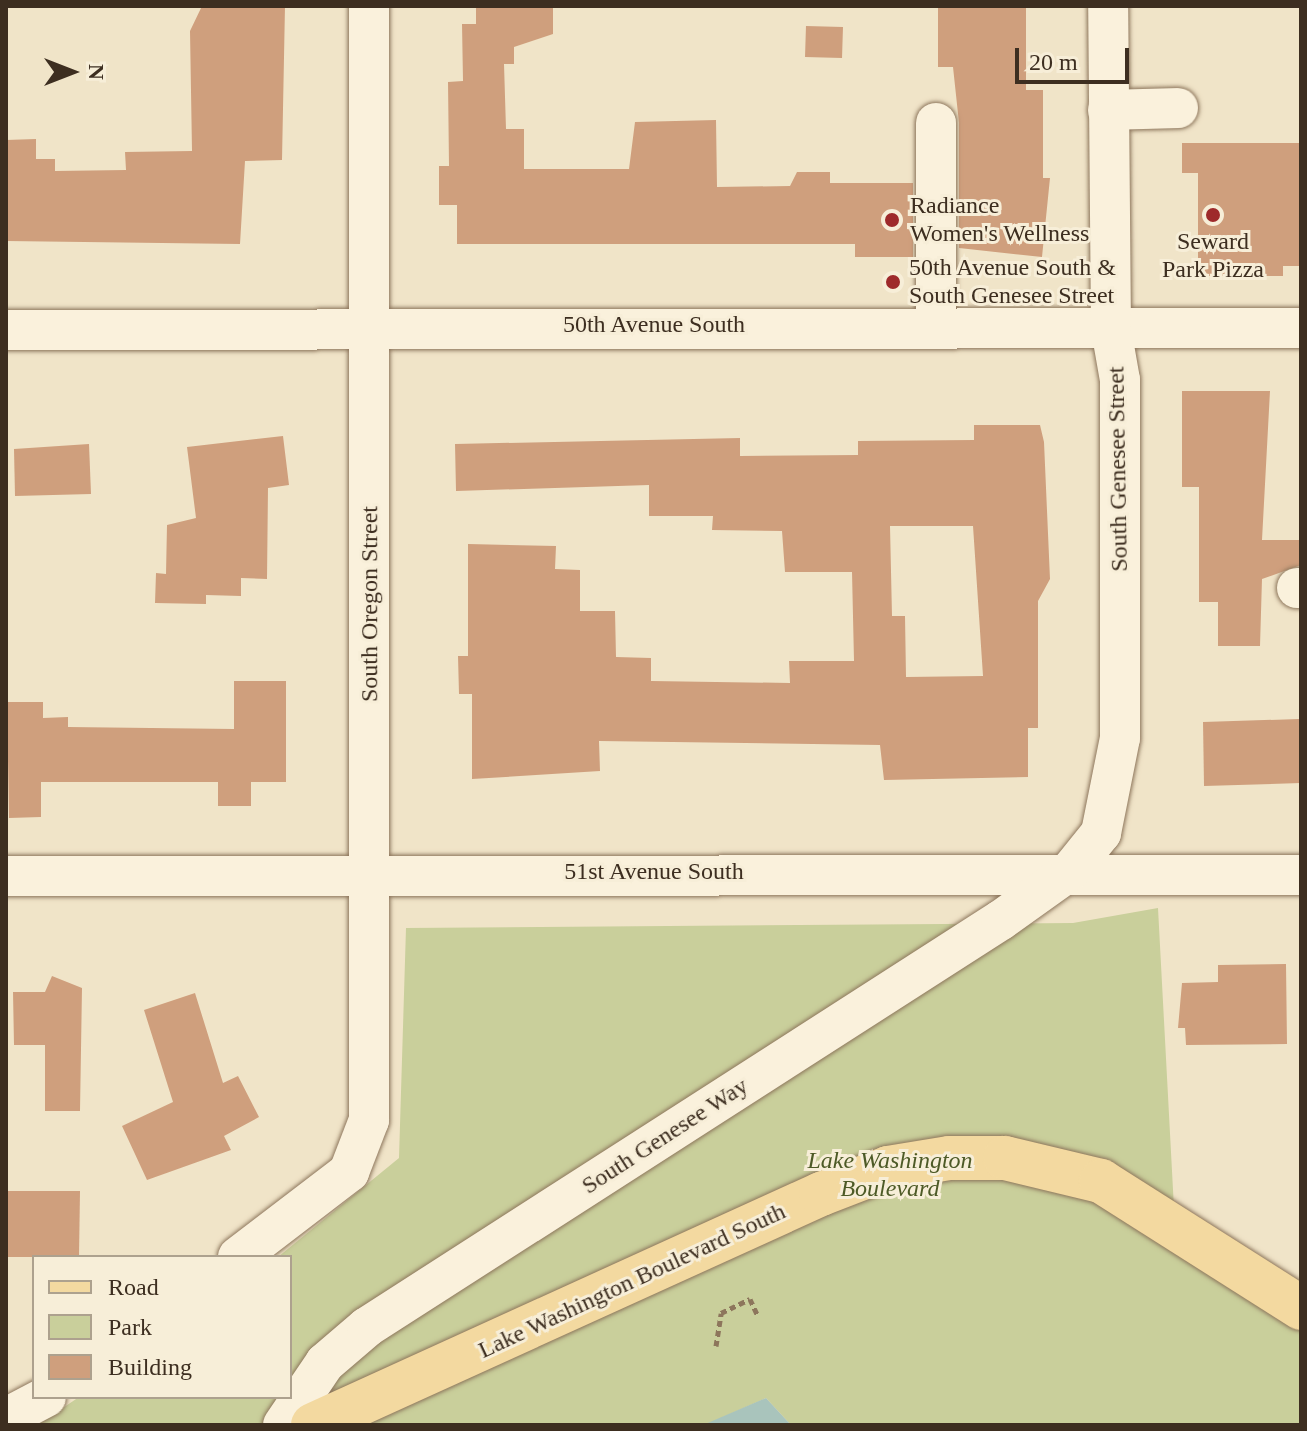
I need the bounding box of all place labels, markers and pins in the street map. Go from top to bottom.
place label: Radiance Women's Wellness [910,192,1090,248]
marker: Seward Park Pizza [1204,206,1222,224]
marker: Radiance Women's Wellness [881,209,903,231]
place label: Seward Park Pizza [1162,228,1264,284]
place label: 50th Avenue South & South Genesee Street [909,254,1117,310]
marker: 50th Avenue South & South Genesee Street [884,273,902,291]

